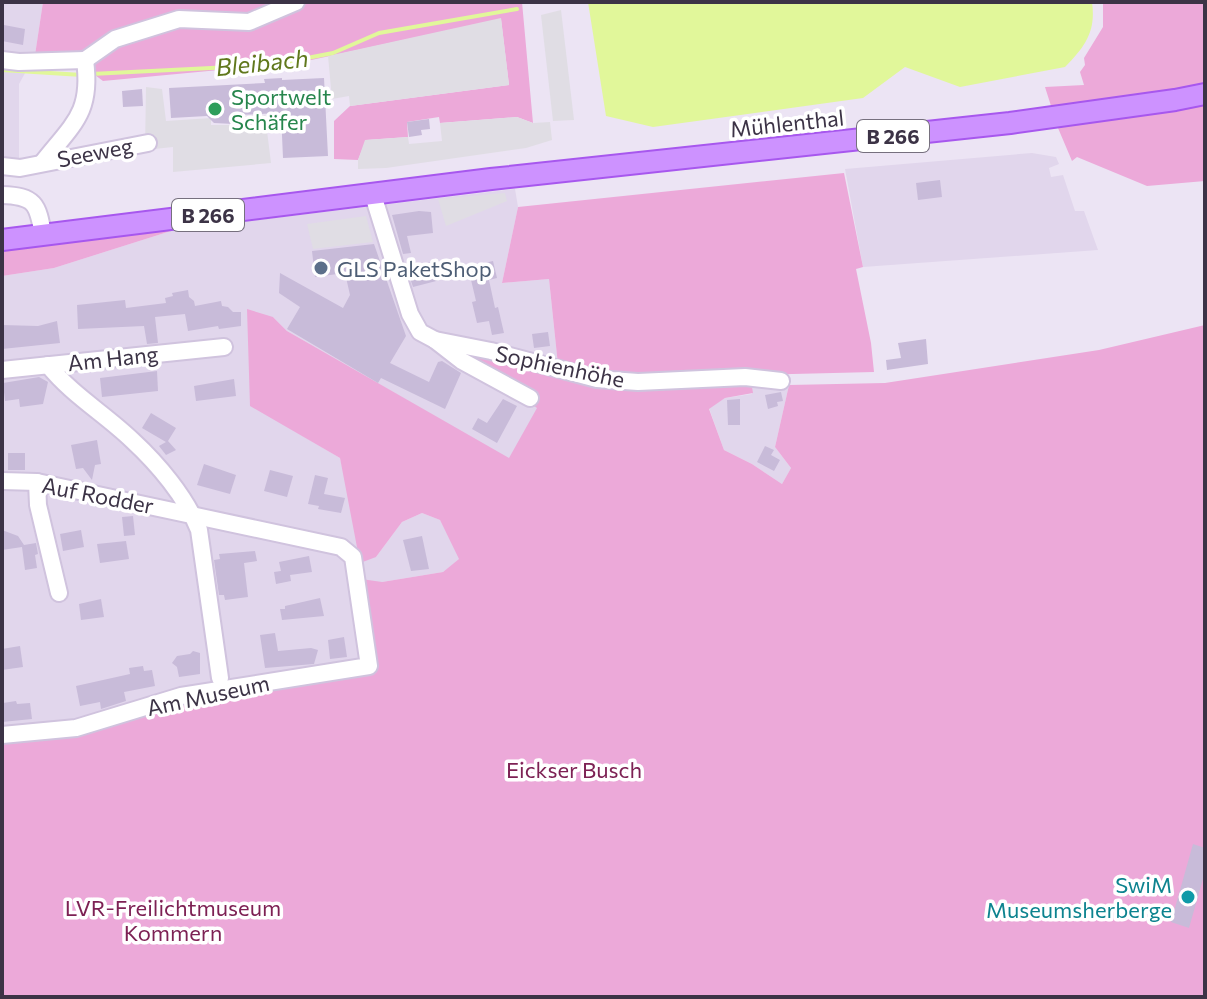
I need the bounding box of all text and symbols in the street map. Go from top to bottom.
water label: Bleibach [214,43,310,81]
place label: Sportwelt Schäfer [231,83,331,135]
marker: Sportwelt Schäfer [206,100,224,118]
street label: Mühlenthal [729,104,845,142]
road number: B 266 [857,120,929,152]
street label: Seeweg [55,131,135,173]
road number: B 266 [172,199,244,231]
place label: GLS PaketShop [337,255,492,282]
marker: GLS PaketShop [312,259,330,277]
street label: Sophienhöhe [493,339,627,393]
street label: Am Hang [66,340,160,376]
street label: Auf Rodder [40,471,156,519]
street label: Am Museum [144,669,272,721]
park label: Eickser Busch [506,756,642,783]
place label: SwiM Museumsherberge [986,871,1172,923]
marker: SwiM Museumsherberge [1179,888,1197,906]
park label: LVR-Freilichtmuseum Kommern [65,894,281,946]

